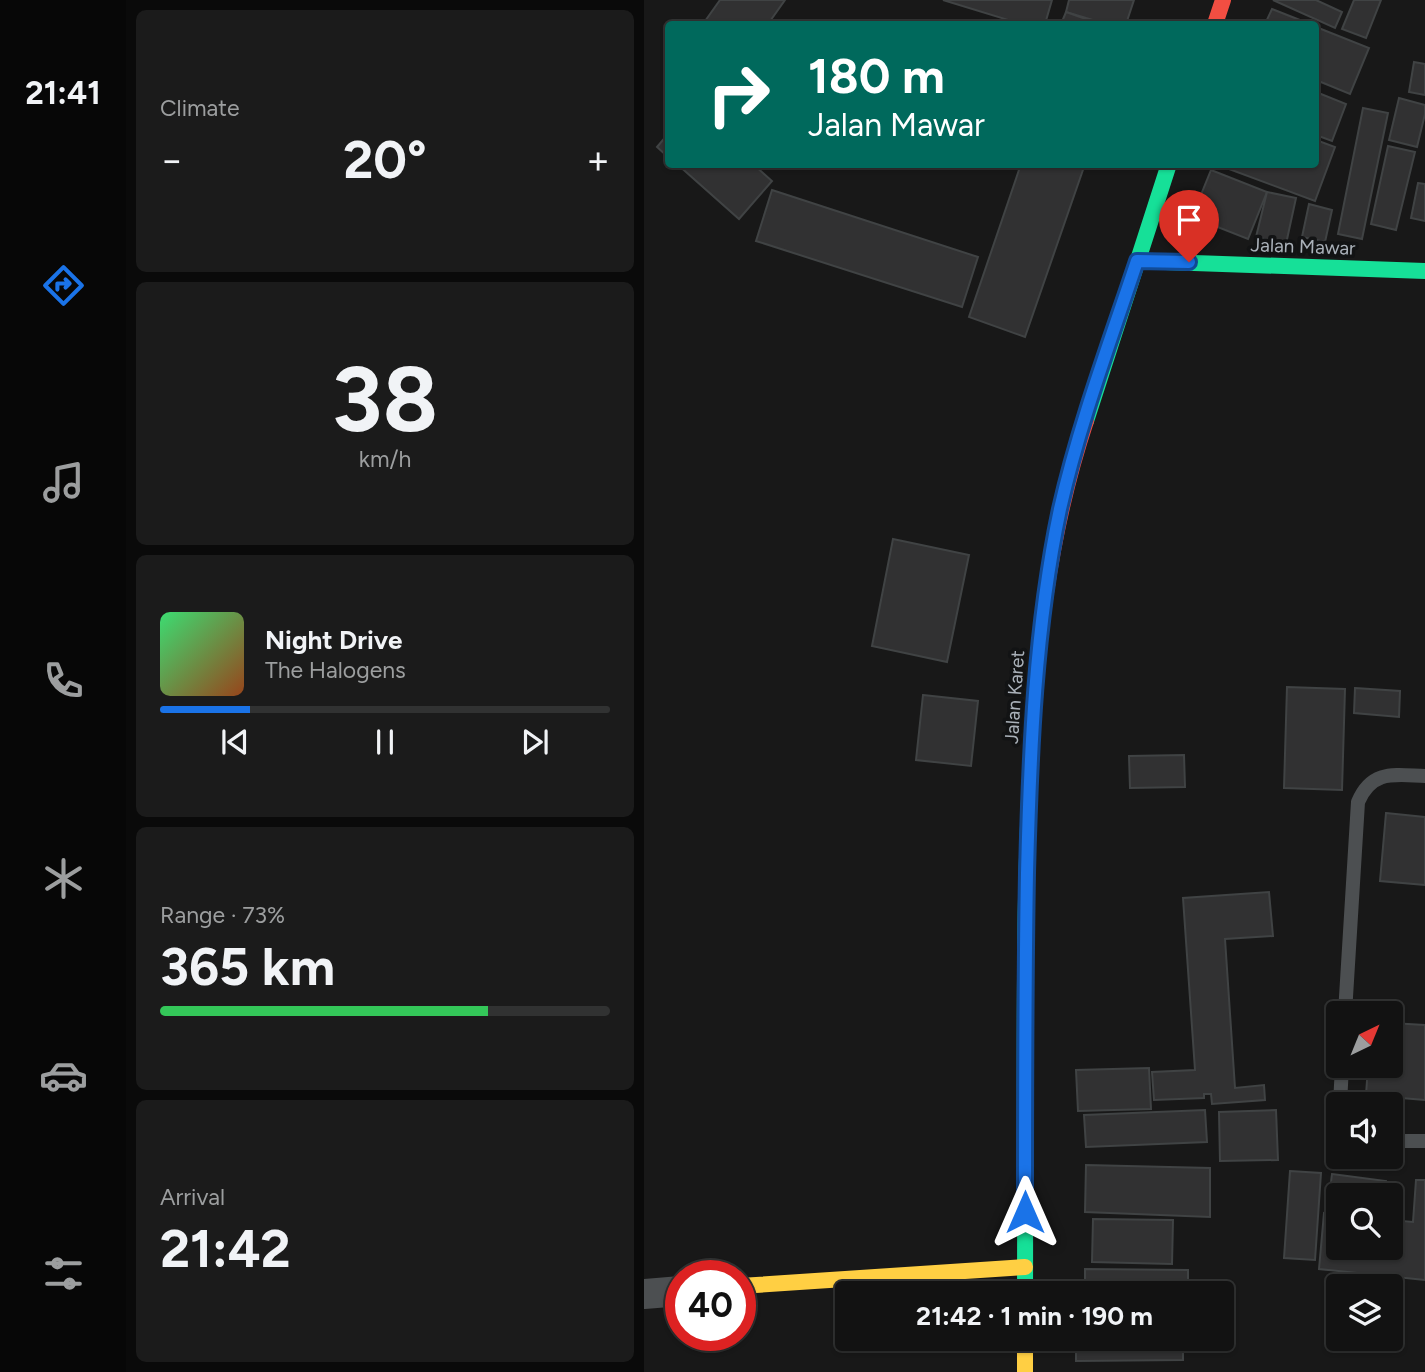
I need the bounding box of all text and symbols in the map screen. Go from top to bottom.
text: 180 m [808,46,945,105]
icon: right [693,49,784,140]
text: 21:41 [25,74,101,112]
text: Climate [160,94,239,122]
text: Jalan Mawar [808,106,985,144]
text: 20° [343,129,427,191]
text: − [160,137,184,183]
text: + [586,137,610,183]
pin [1159,190,1219,262]
icon: arrive [1170,201,1208,239]
street label: Jalan Mawar [1250,233,1356,260]
icon: directions [39,261,88,310]
text: 38 [332,345,438,454]
text: km/h [359,445,411,473]
icon: music [39,458,88,507]
text: Night Drive [265,624,402,656]
street label: Jalan Karet [1000,649,1029,745]
icon: phone [39,656,88,705]
text: The Halogens [265,656,406,684]
icon: previous [216,723,254,761]
icon: pause [366,723,404,761]
icon: next [516,723,554,761]
icon: climate [39,854,88,903]
text: Range · 73% [160,901,285,929]
text: 365 km [160,936,335,998]
north arrow [1326,1001,1404,1078]
map controls [1326,1001,1403,1351]
icon: car [39,1051,88,1100]
button: sound [1326,1092,1403,1169]
position arrow [988,1175,1062,1249]
text: Arrival [160,1183,225,1211]
button: search [1326,1183,1403,1260]
text: 21:42 [160,1218,291,1280]
icon: filters [39,1249,88,1298]
speed limit sign: 40 [665,1260,756,1351]
button: layers [1326,1274,1403,1351]
text: 21:42 · 1 min · 190 m [916,1300,1153,1332]

